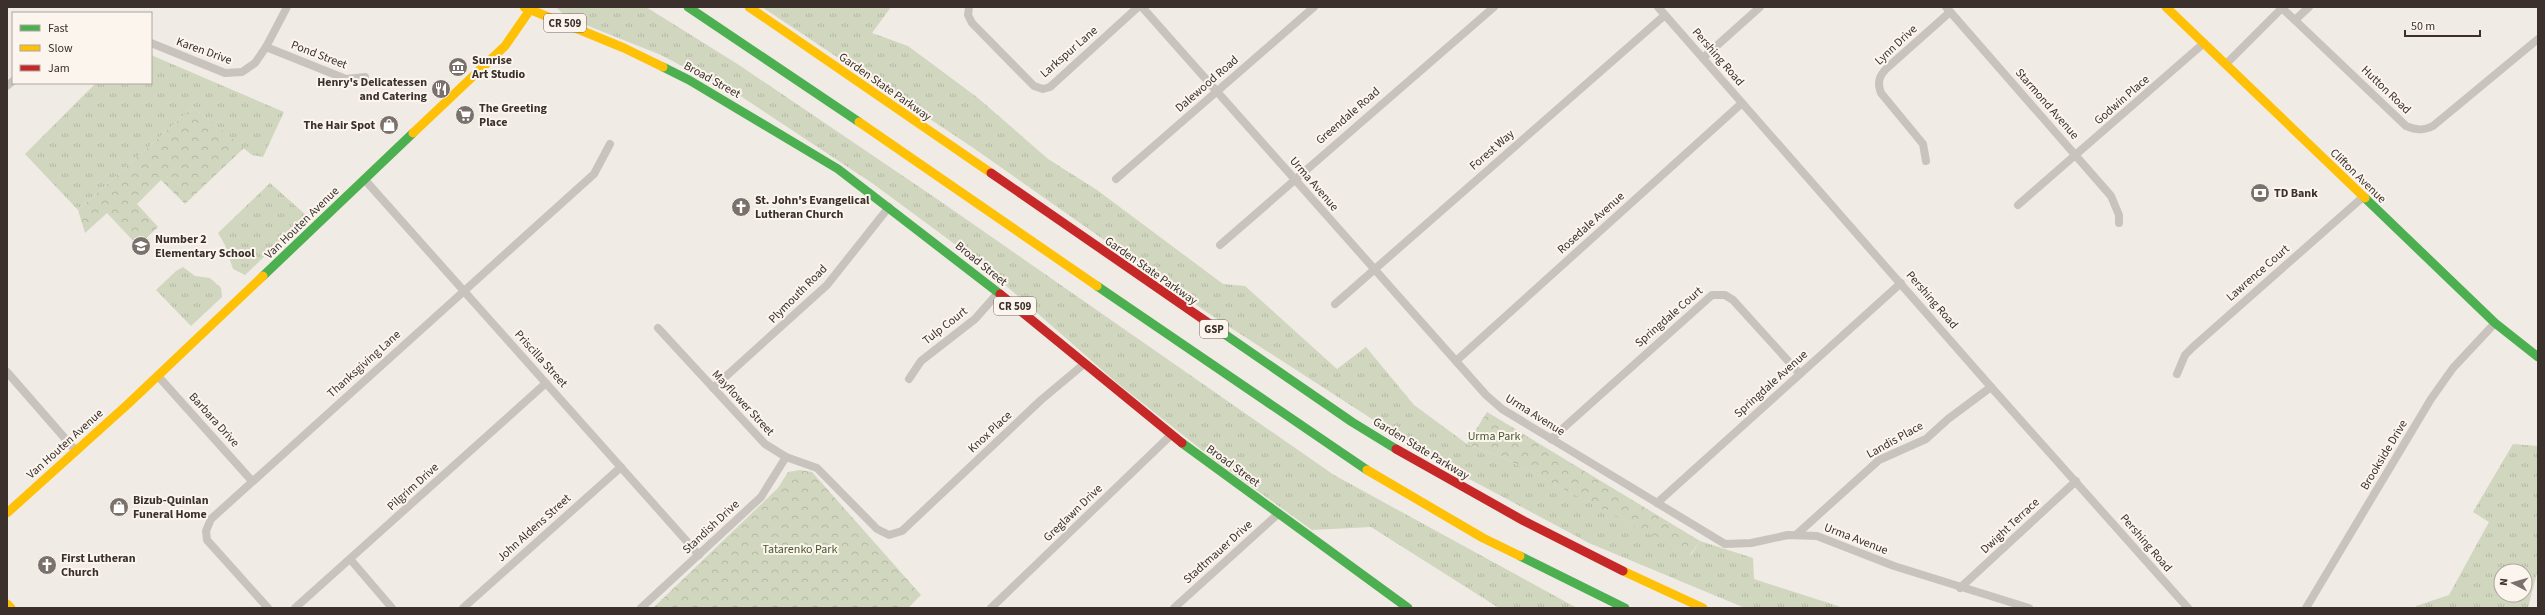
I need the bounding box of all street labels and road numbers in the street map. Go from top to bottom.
road number: CR 509 [544,14,586,32]
street label: Lynn Drive [1871,21,1921,69]
street label: Larkspur Lane [1037,22,1101,82]
street label: Pershing Road [1688,24,1748,90]
street label: Karen Drive [174,33,234,69]
street label: Pond Street [289,37,349,73]
street label: Garden State Parkway [835,49,935,126]
street label: Dalewood Road [1172,52,1242,116]
street label: Broad Street [680,57,744,103]
street label: Hutton Road [2357,62,2415,118]
street label: Starmond Avenue [2011,65,2083,143]
street label: Godwin Place [2091,71,2153,129]
street label: Greendale Road [1312,83,1384,149]
street label: Forest Way [1466,125,1518,174]
street label: Clifton Avenue [2326,145,2390,207]
street label: Urma Avenue [1286,153,1343,215]
street label: Van Houten Avenue [261,183,343,263]
street label: Rosedale Avenue [1554,188,1628,258]
street label: Garden State Parkway [1101,233,1201,310]
street label: Broad Street [951,238,1011,290]
street label: Lawrence Court [2223,241,2293,305]
street label: Plymouth Road [765,261,831,327]
street label: Pershing Road [1902,267,1962,333]
street label: Springdale Court [1631,283,1707,351]
road number: CR 509 [994,297,1036,315]
street label: Tulp Court [919,303,971,349]
road number: GSP [1200,320,1228,338]
street label: Thanksgiving Lane [324,326,404,402]
street label: Priscilla Street [511,327,571,391]
street label: Springdale Avenue [1730,346,1812,422]
street label: Mayflower Street [708,366,778,440]
street label: Barbara Drive [185,389,243,451]
street label: Urma Avenue [1502,390,1568,440]
street label: Van Houten Avenue [23,405,107,483]
street label: Knox Place [964,407,1016,457]
street label: Garden State Parkway [1370,413,1473,485]
street label: Landis Place [1864,417,1927,463]
street label: Brookside Drive [2356,417,2412,493]
street label: Broad Street [1203,441,1263,491]
street label: Pilgrim Drive [383,459,443,515]
street label: Greglawn Drive [1040,480,1106,546]
street label: John Aldens Street [493,490,575,566]
street label: Dwight Terrace [1977,494,2043,558]
street label: Standish Drive [679,496,743,558]
street label: Pershing Road [2116,510,2176,576]
street label: Stadtmauer Drive [1180,516,1256,588]
street label: Urma Avenue [1822,519,1890,559]

